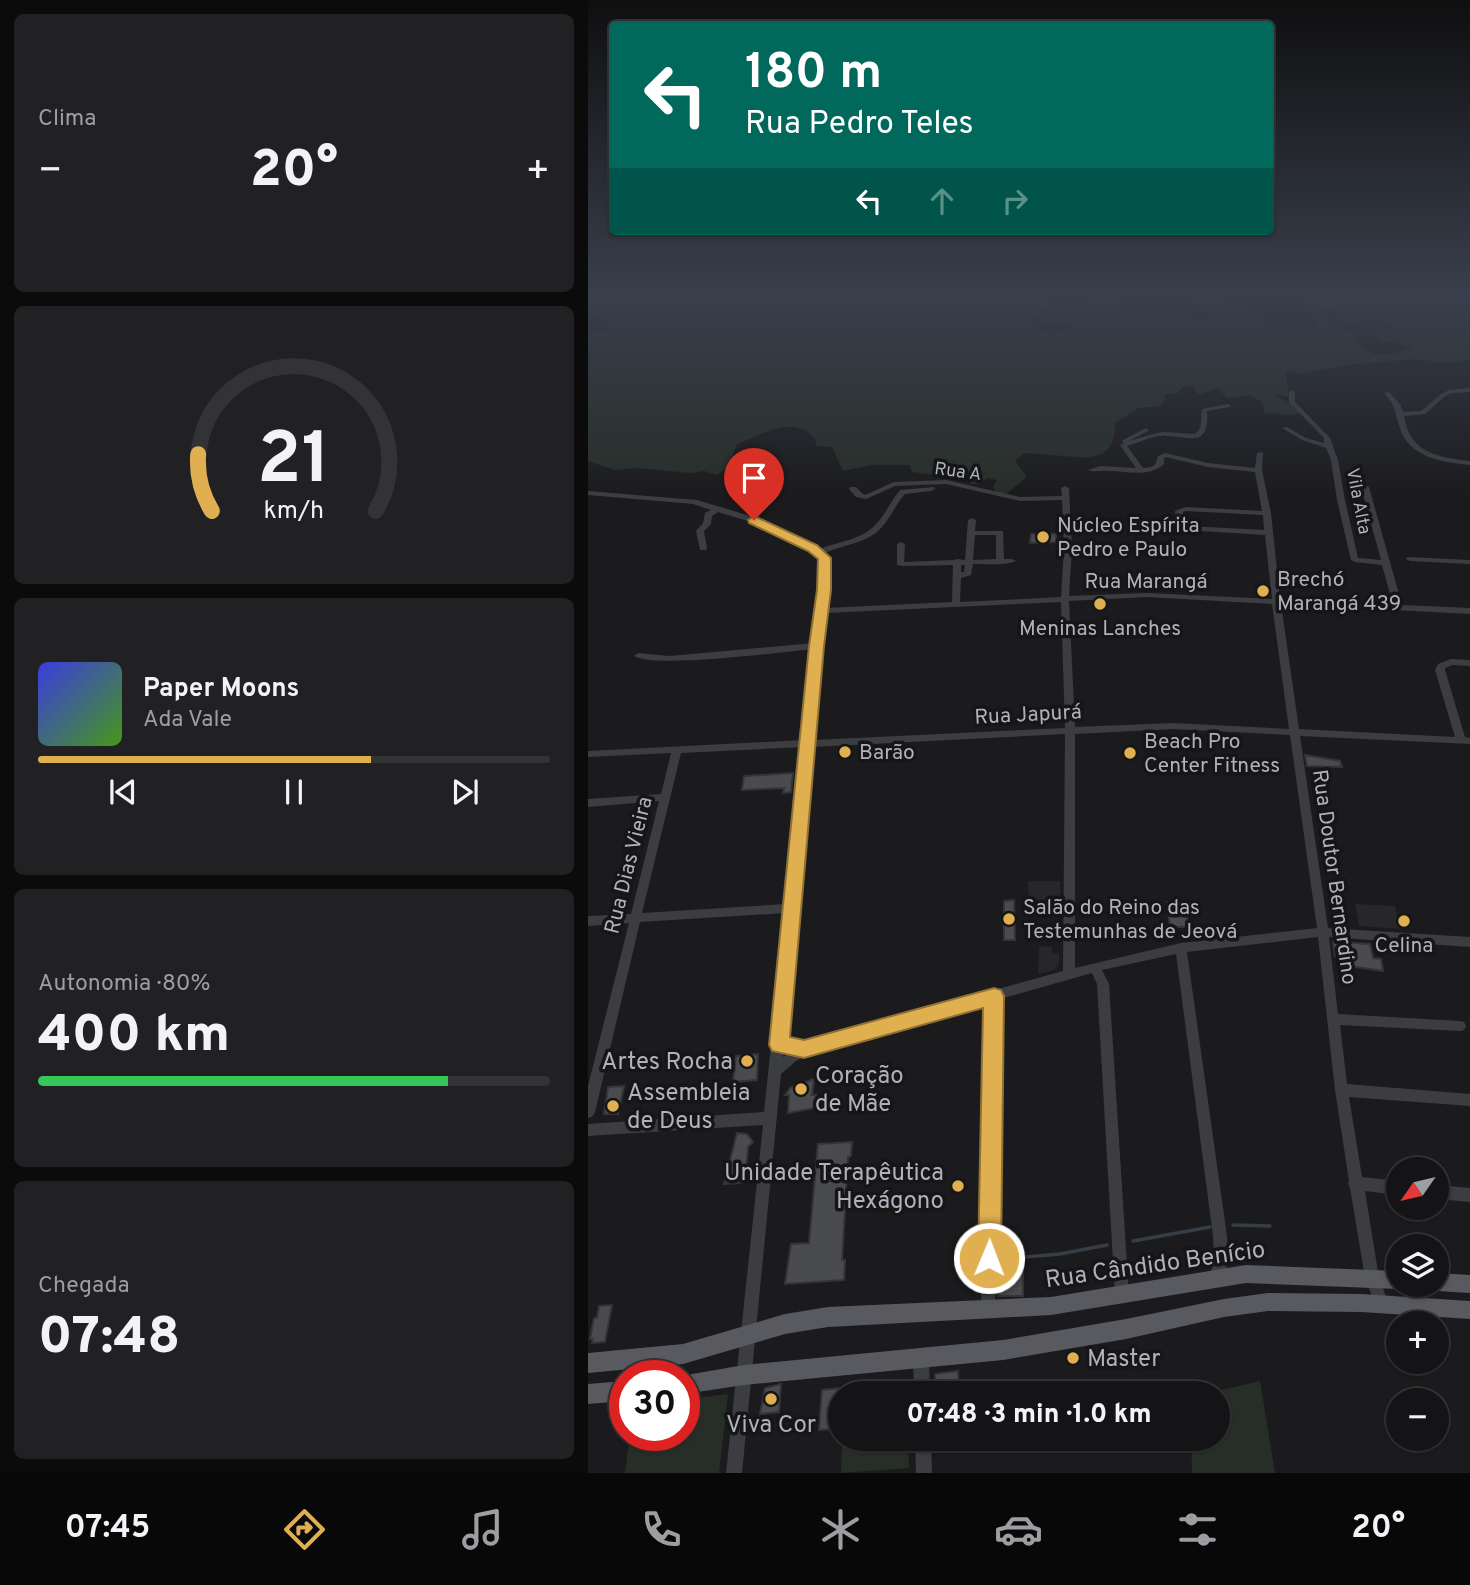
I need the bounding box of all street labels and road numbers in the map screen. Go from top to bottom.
street label: Rua A [933,458,983,487]
street label: Vila Alta [1340,466,1375,536]
street label: Rua Marangá [1084,569,1208,596]
street label: Rua Japurá [974,699,1082,732]
street label: Rua Doutor Bernardino [1305,768,1362,987]
street label: Rua Dias Vieira [599,794,660,937]
street label: Rua Cândido Benício [1043,1236,1267,1296]

